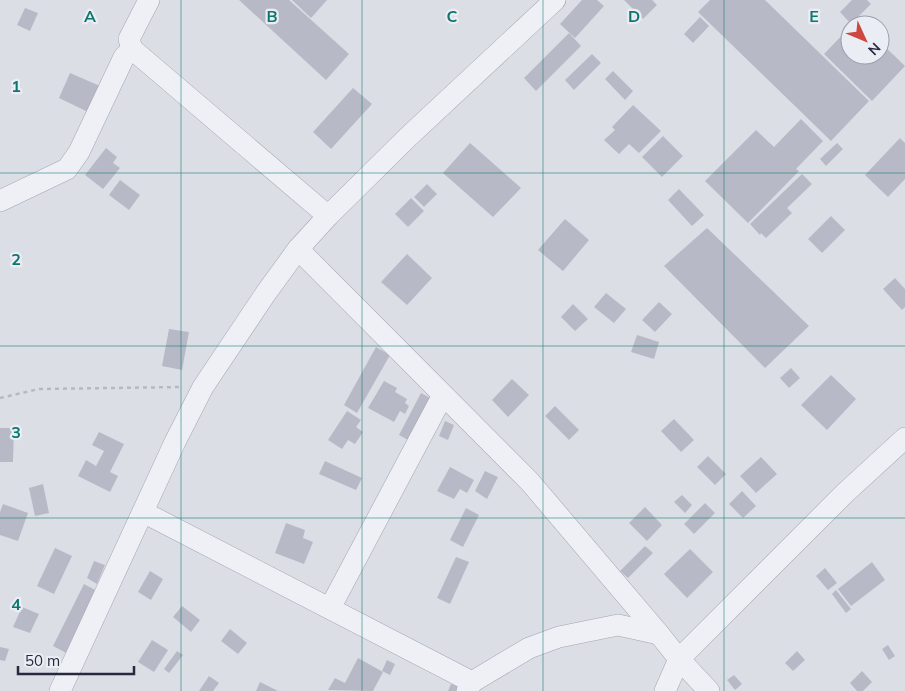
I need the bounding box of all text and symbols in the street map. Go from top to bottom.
text: A [84,6,96,26]
text: B [266,6,278,26]
text: C [447,6,458,26]
text: D [628,6,640,26]
text: E [809,6,819,26]
north arrow [840,15,890,65]
text: N [864,39,884,59]
text: 1 [11,76,21,96]
text: 2 [11,249,21,269]
text: 3 [11,422,21,442]
text: 4 [11,594,21,614]
scale bar [18,644,134,676]
text: 50 m [25,651,60,670]

